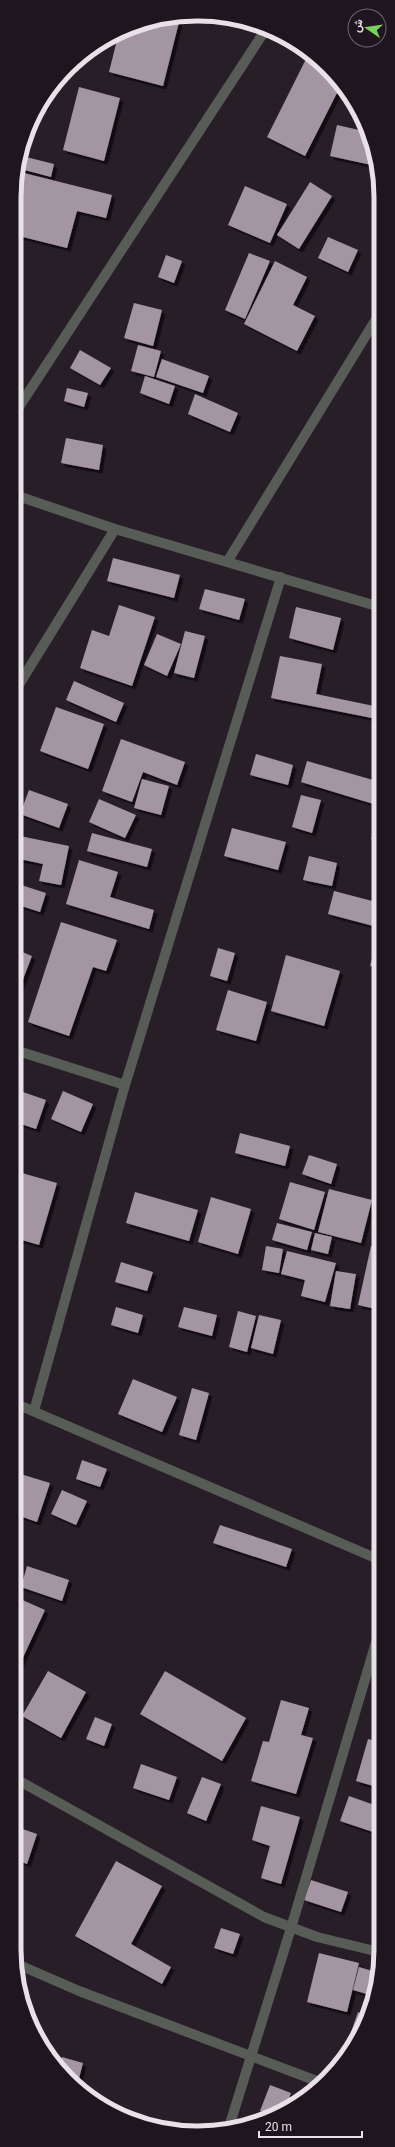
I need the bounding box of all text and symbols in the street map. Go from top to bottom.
north arrow [347,8,387,48]
text: ش [350,18,366,34]
scale bar [259,2113,362,2139]
text: 20 m [265,2120,292,2134]

